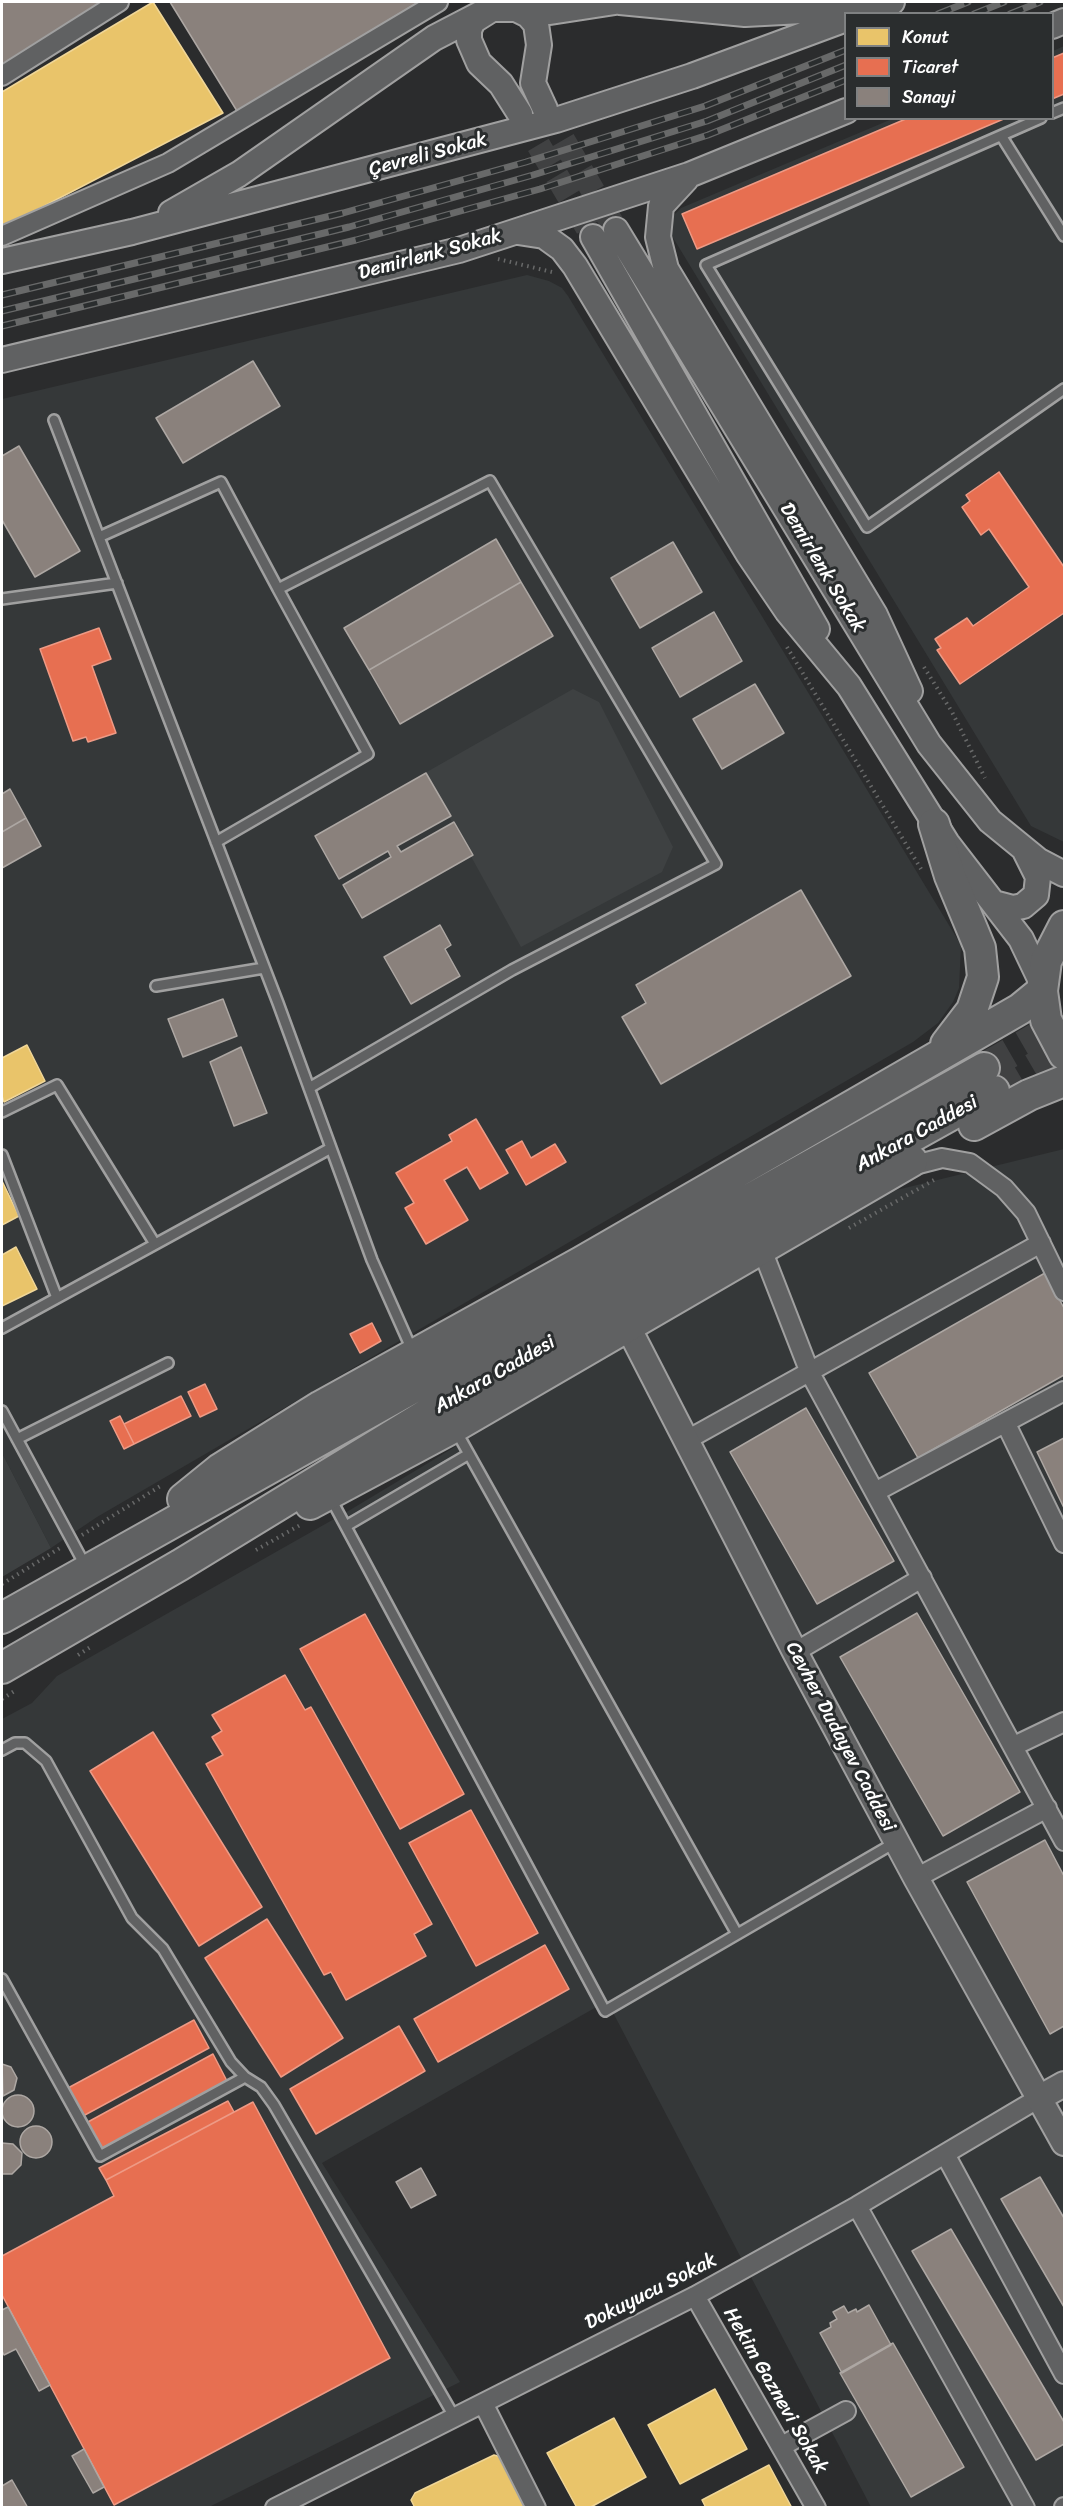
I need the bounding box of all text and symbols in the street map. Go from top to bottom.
legend [844,12,1054,120]
text: Konut [902,21,949,53]
text: Ticaret [902,51,958,83]
text: Sanayi [902,81,955,113]
street label: Çevreli Sokak [366,128,490,182]
street label: Demirlenk Sokak [356,224,504,286]
street label: Demirlenk Sokak [774,499,870,637]
street label: Ankara Caddesi [852,1091,982,1177]
street label: Ankara Caddesi [430,1331,560,1419]
street label: Cevher Dudayev Caddesi [780,1638,900,1836]
street label: Dokuyucu Sokak [581,2249,721,2335]
street label: Hekim Gaznevi Sokak [718,2303,832,2479]

